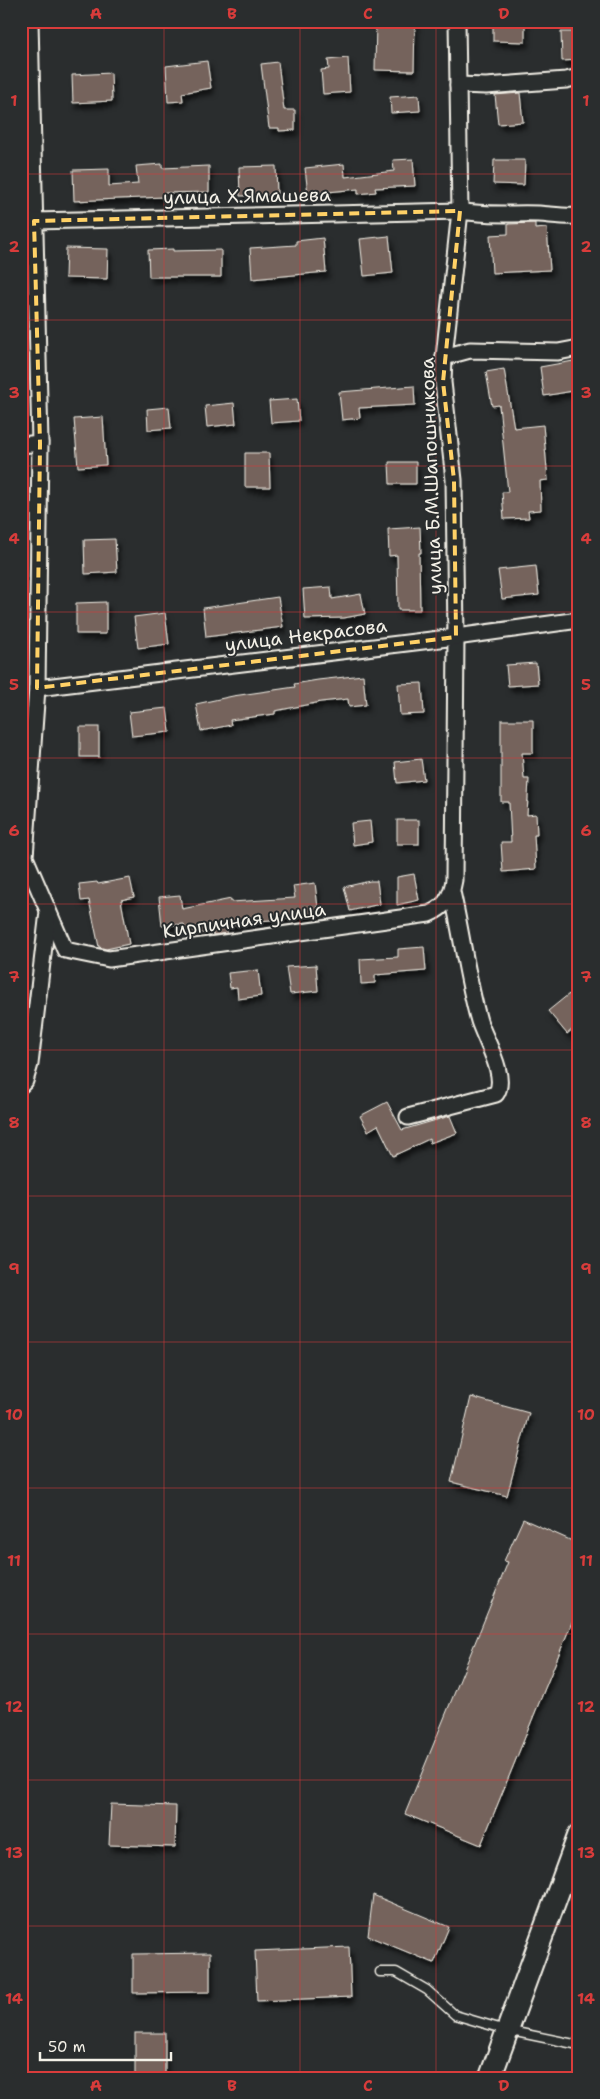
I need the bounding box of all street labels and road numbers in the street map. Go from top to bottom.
street label: улица Х.Ямашева [163,182,331,210]
street label: улица Б.М.Шапошникова [414,357,448,595]
street label: улица Некрасова [223,613,389,657]
street label: Кирпичная улица [161,896,327,944]

